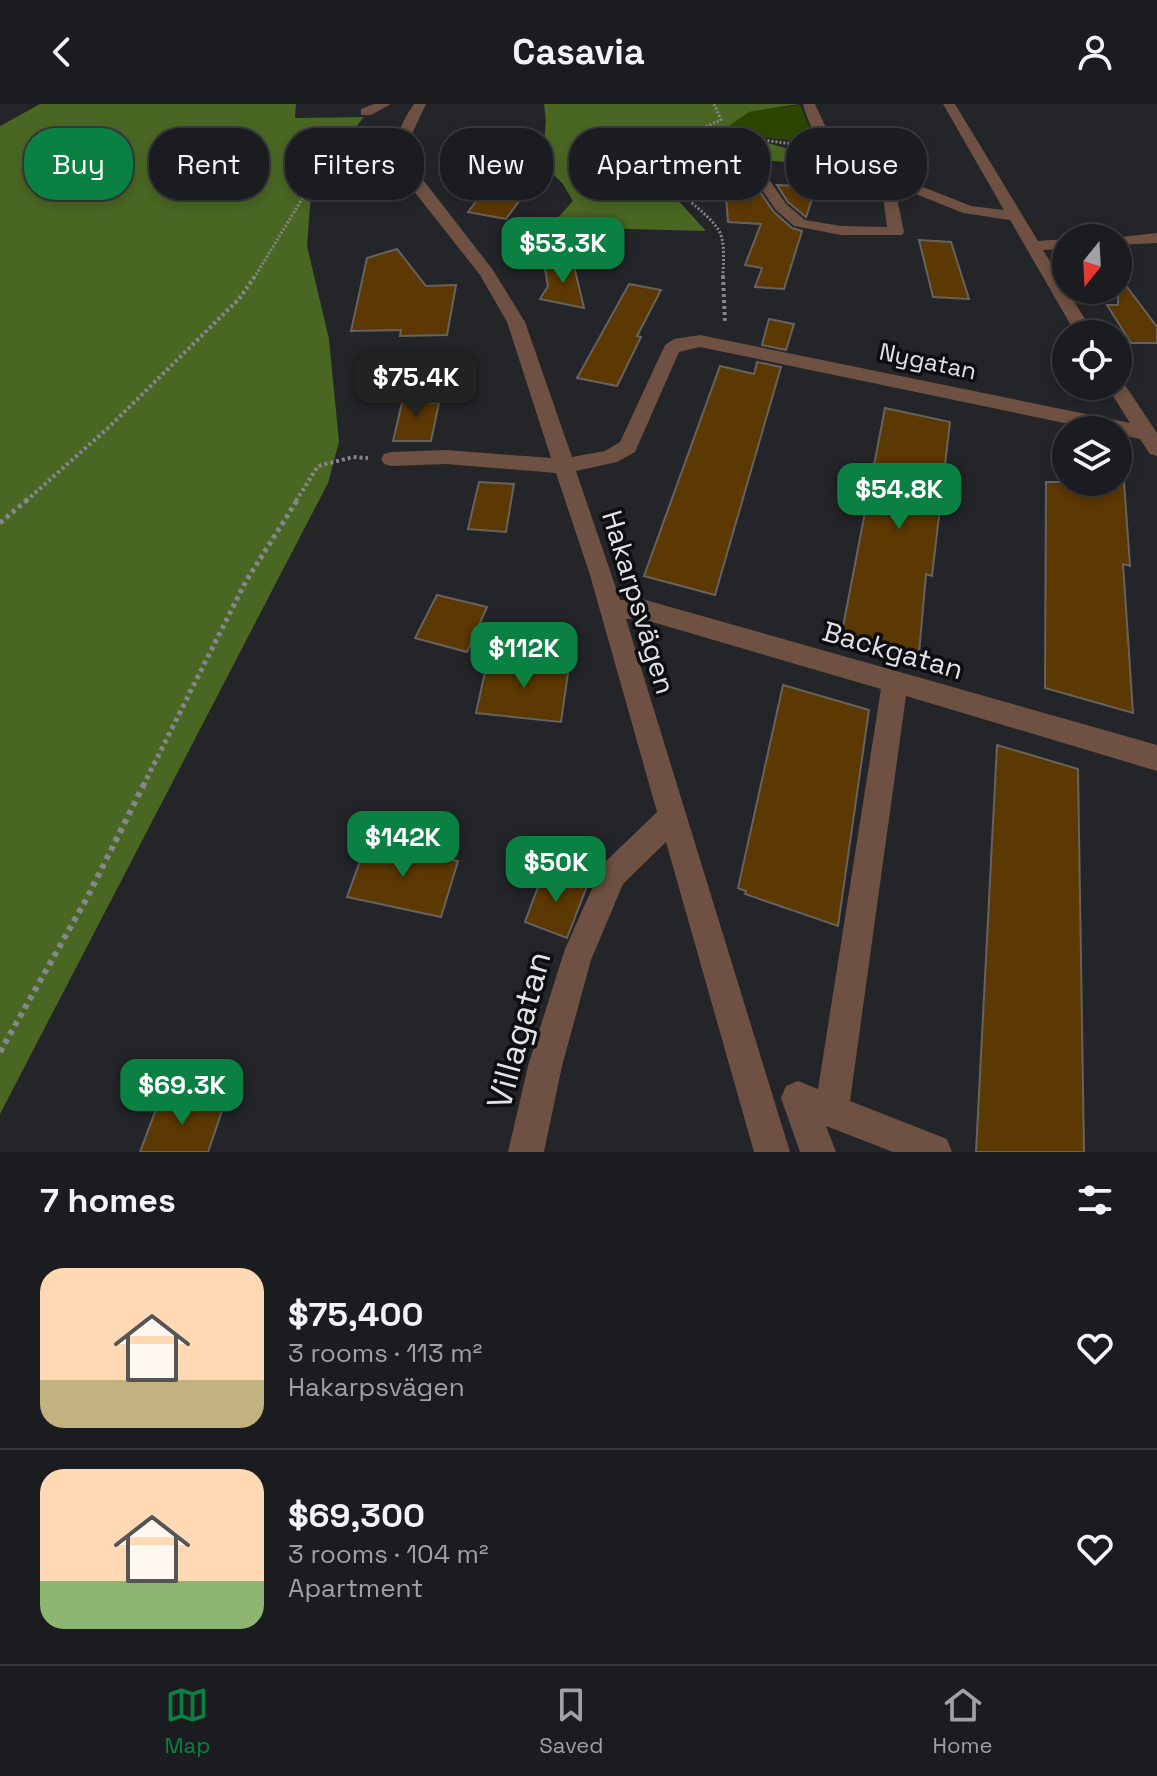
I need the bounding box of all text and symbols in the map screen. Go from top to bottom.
text: Casavia [512,29,645,75]
icon: back [40,30,84,74]
icon: person [1073,30,1117,74]
chip: Buy [24,128,133,200]
chip: Rent [149,128,269,200]
chip: Filters [285,128,424,200]
chip: New [440,128,553,200]
chip: Apartment [569,128,770,200]
chip: House [786,128,927,200]
pin: $53.3K [498,217,628,285]
north arrow [1052,224,1132,304]
map controls [1052,224,1132,496]
text: $53.3K [520,226,607,260]
button: locate [1052,320,1132,400]
street label: Nygatan [877,336,979,386]
pin: $75.4K [351,351,481,419]
text: $75.4K [373,360,459,394]
button: layers [1052,416,1132,496]
pin: $54.8K [834,463,964,531]
text: $54.8K [855,472,943,506]
street label: Hakarpsvägen [594,506,684,698]
street label: Backgatan [819,613,967,687]
pin: $112K [468,622,580,690]
text: $112K [489,631,559,665]
pin: $142K [347,811,459,879]
text: $142K [365,820,441,854]
pin: $50K [509,836,603,904]
text: $50K [524,845,588,879]
street label: Villagatan [477,947,561,1113]
pin: $69.3K [117,1059,247,1127]
text: $69.3K [138,1068,226,1102]
icon: filters [1073,1178,1117,1222]
text: 7 homes [40,1179,176,1222]
text: $75,400 [288,1293,424,1336]
icon: home [104,1300,200,1396]
icon: heart [1073,1326,1117,1370]
text: 3 rooms · 113 m² [288,1336,482,1370]
text: Hakarpsvägen [288,1370,465,1404]
text: $69,300 [288,1494,425,1537]
icon: home [104,1501,200,1597]
icon: heart [1073,1527,1117,1571]
text: 3 rooms · 104 m² [288,1537,489,1571]
text: Apartment [288,1571,423,1605]
tab: Map [165,1683,210,1759]
tab: Saved [539,1683,604,1759]
tab: Home [933,1683,993,1759]

